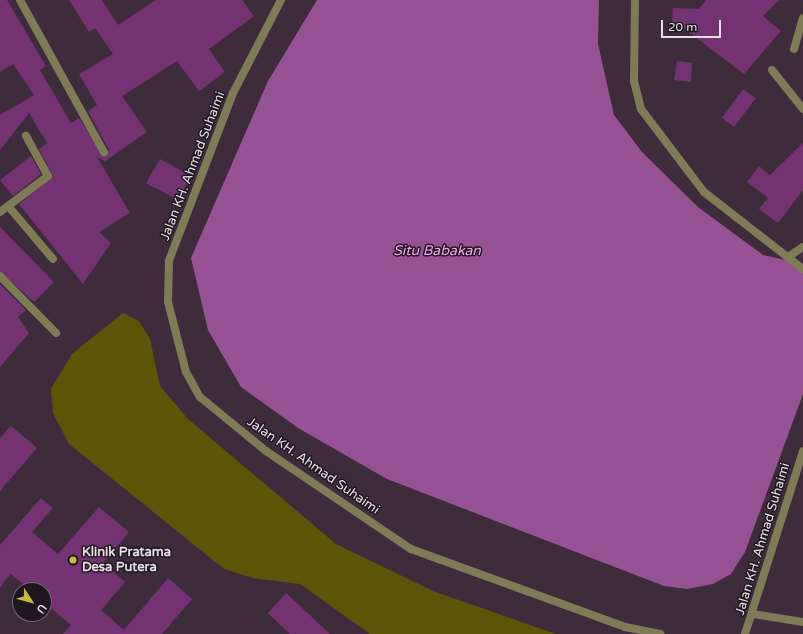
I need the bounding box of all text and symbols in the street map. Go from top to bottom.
scale bar [663,12,723,38]
text: 20 m [668,20,697,34]
street label: Jalan KH. Ahmad Suhaimi [157,89,229,243]
water label: Situ Babakan [393,243,481,259]
street label: Jalan KH. Ahmad Suhaimi [244,414,382,518]
street label: Jalan KH. Ahmad Suhaimi [732,461,794,617]
place label: Klinik Pratama Desa Putera [82,545,171,576]
marker: Klinik Pratama Desa Putera [67,554,79,566]
north arrow [12,582,52,622]
text: U [34,602,49,616]

